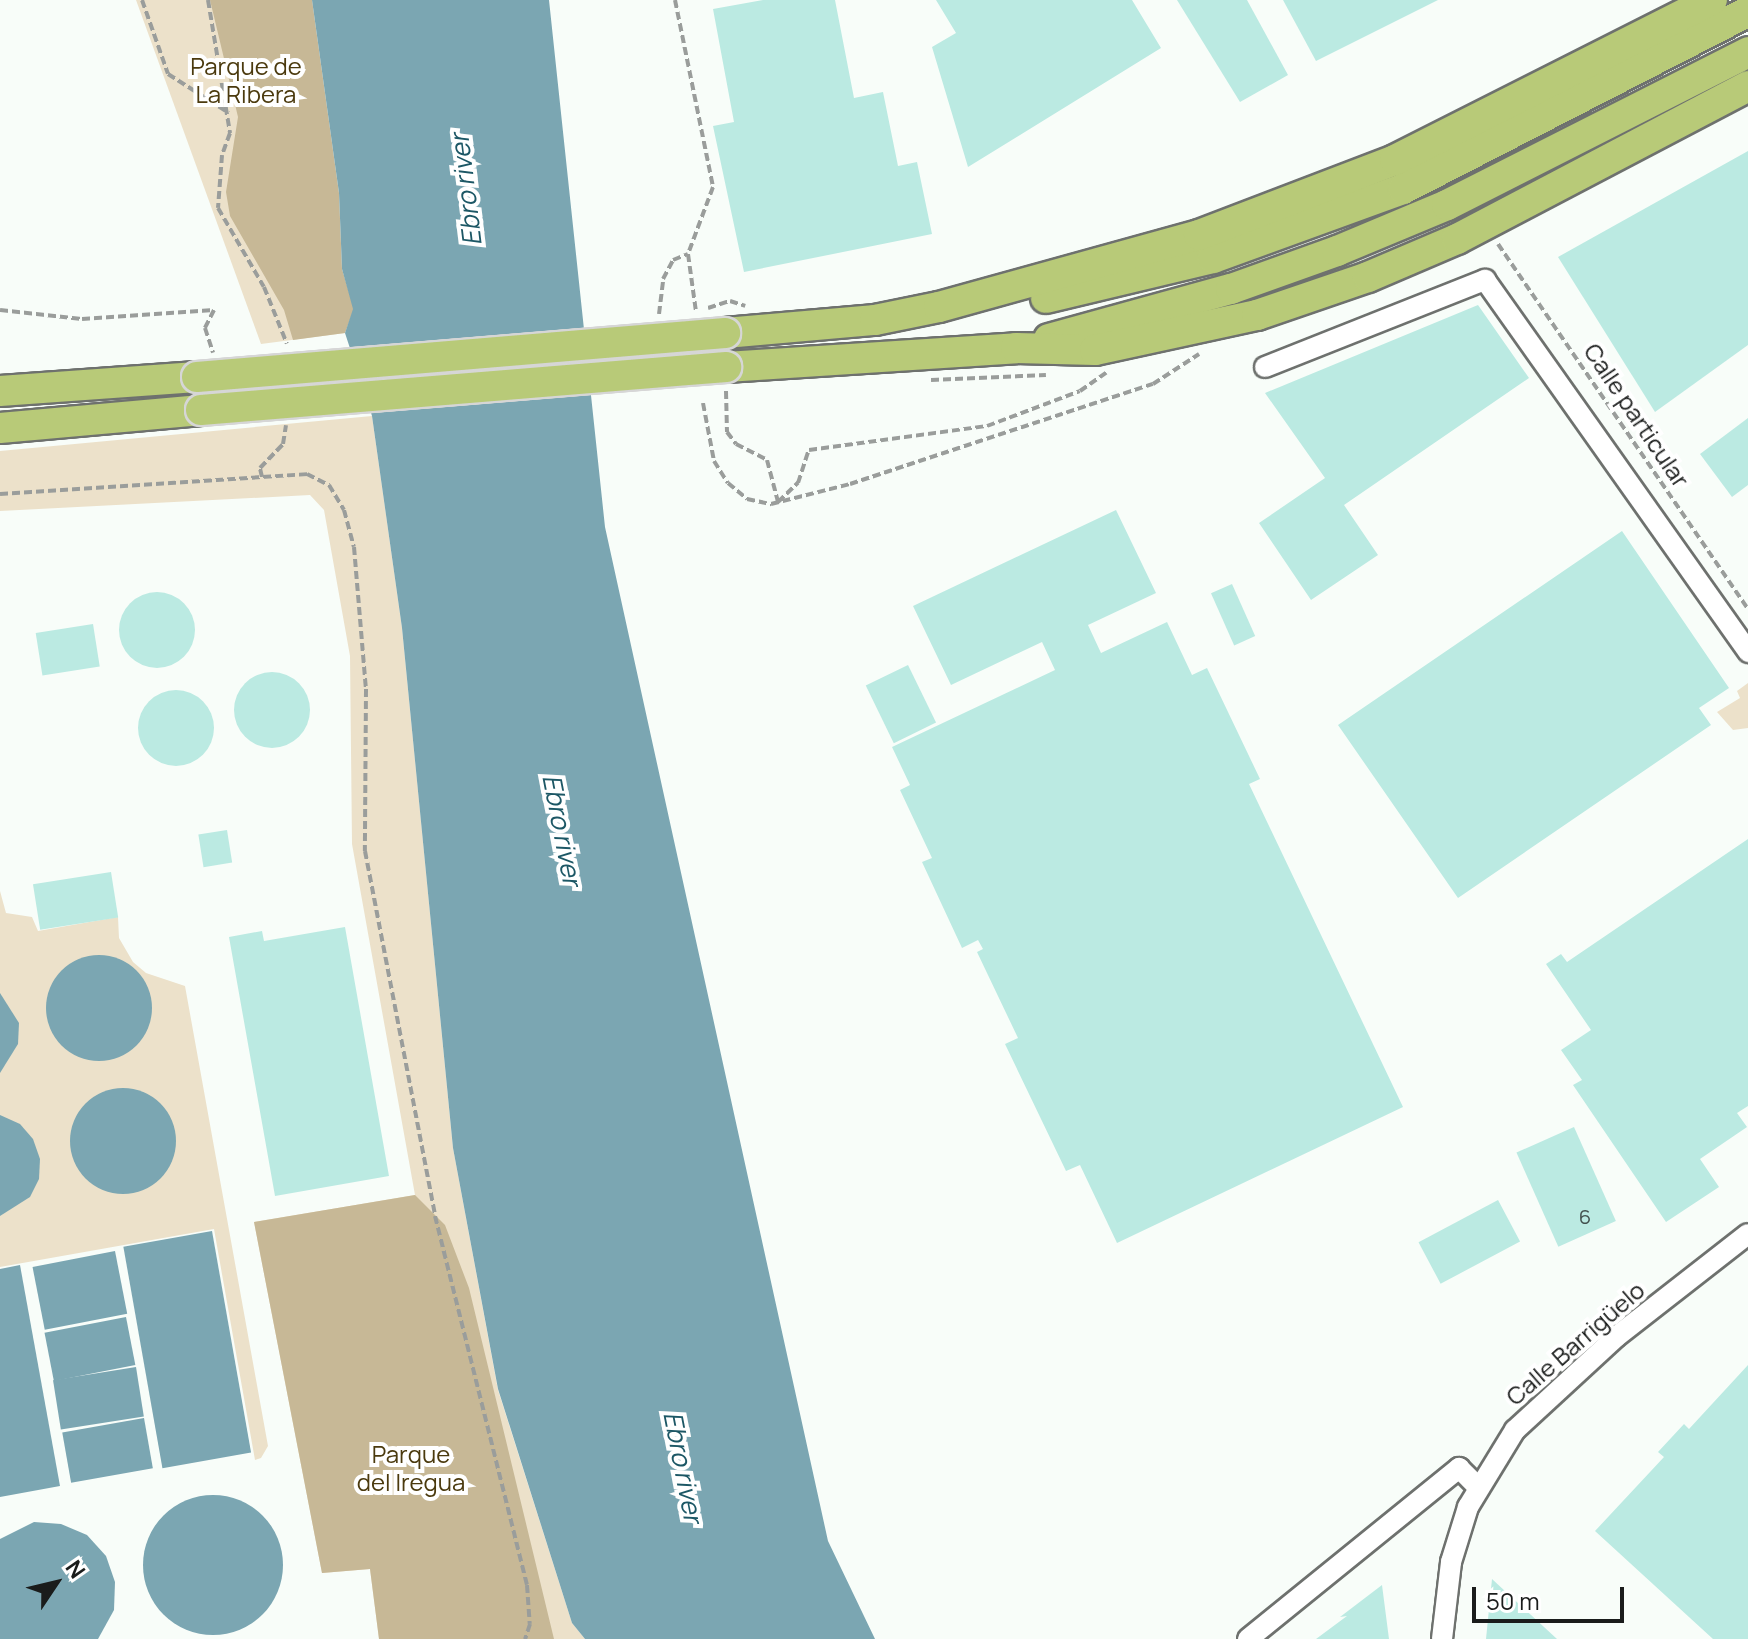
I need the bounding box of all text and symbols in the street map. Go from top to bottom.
park label: Parque de La Ribera [190,52,302,108]
water label: Ebro river [444,132,488,248]
street label: Calle particular [1578,338,1696,492]
water label: Ebro river [536,772,588,888]
house number: 6 [1579,1204,1591,1228]
street label: Calle Barrigüelo [1500,1275,1650,1411]
water label: Ebro river [657,1409,709,1525]
park label: Parque del Iregua [357,1440,465,1496]
north arrow [16,1543,96,1623]
text: N [59,1554,92,1584]
scale bar [1476,1571,1628,1621]
text: 50 m [1486,1584,1540,1617]

